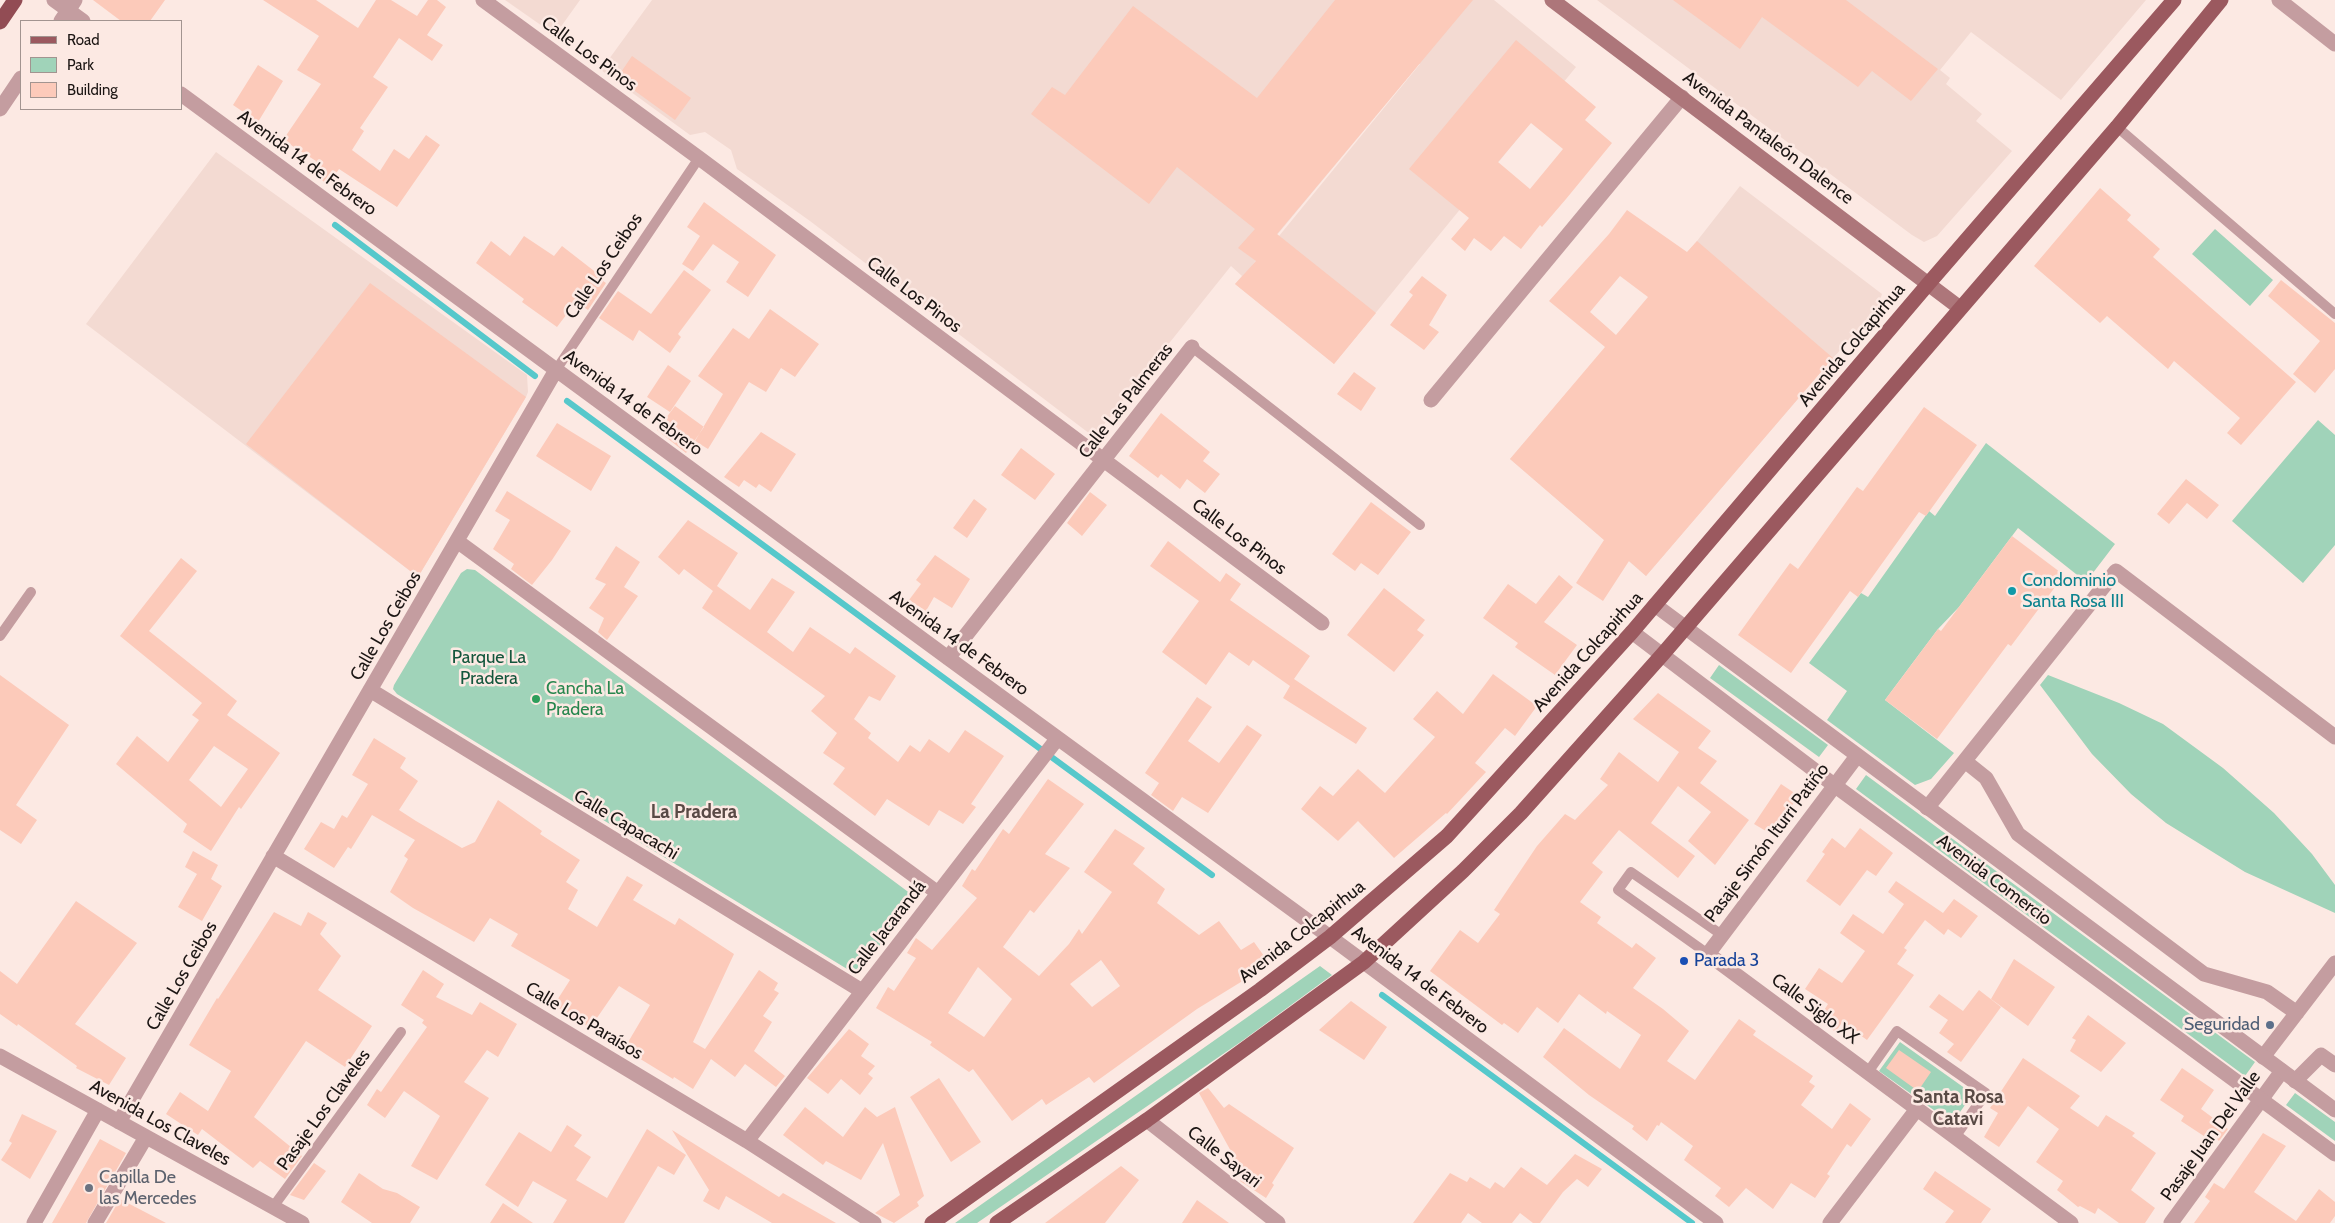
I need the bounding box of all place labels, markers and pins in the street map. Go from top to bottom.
place label: Condominio Santa Rosa III [2022,570,2124,612]
marker: Condominio Santa Rosa III [2006,585,2018,597]
place label: Cancha La Pradera [546,678,624,721]
marker: Cancha La Pradera [530,693,542,705]
place label: Parada 3 [1694,950,1759,972]
marker: Parada 3 [1678,955,1690,967]
place label: Seguridad [2184,1014,2260,1036]
marker: Seguridad [2264,1019,2276,1031]
place label: Capilla De las Mercedes [99,1167,196,1210]
marker: Capilla De las Mercedes [83,1182,95,1194]

